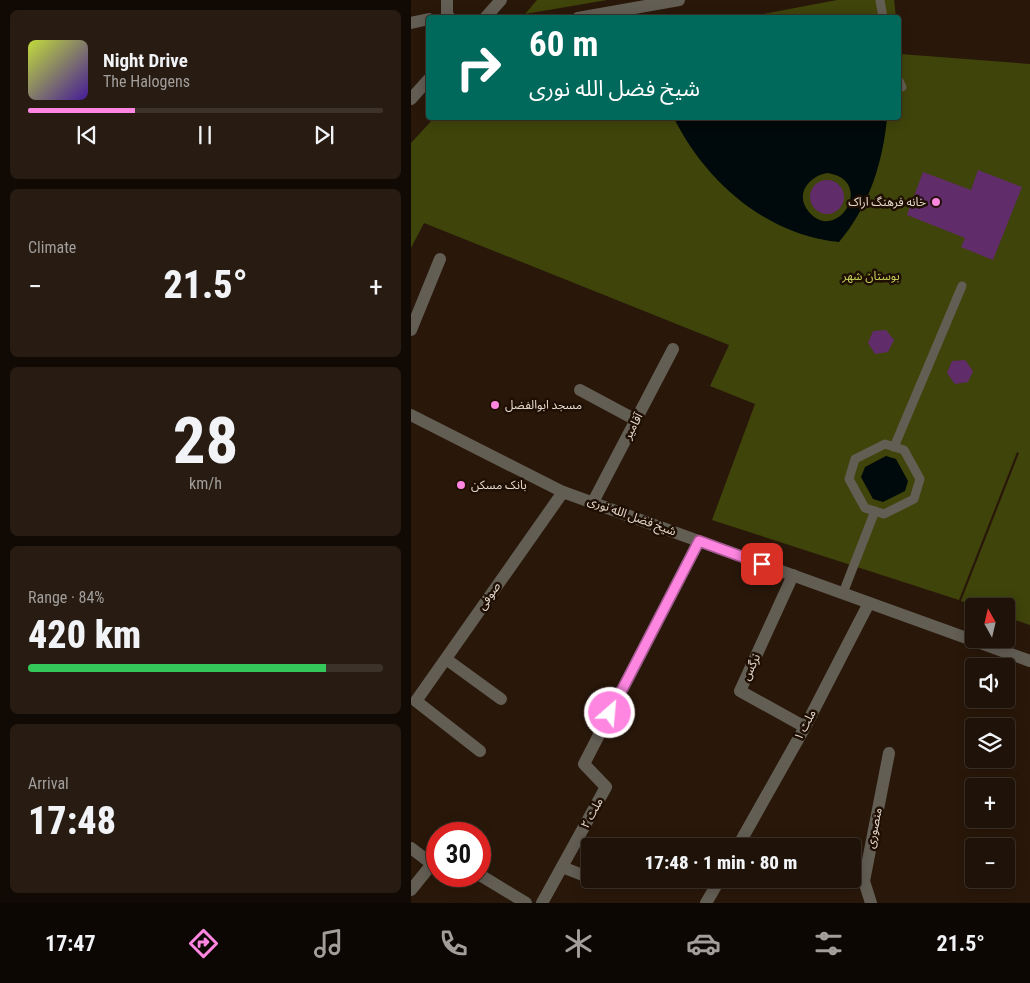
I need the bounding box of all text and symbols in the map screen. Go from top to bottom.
text: 60 m [529,24,598,65]
icon: right [446,35,511,100]
text: Night Drive [103,49,188,72]
text: The Halogens [103,72,190,91]
text: شیخ فضل الله نوری [529,76,700,101]
icon: previous [73,121,101,149]
icon: pause [191,121,219,149]
icon: next [310,121,338,149]
place label: خانه فرهنگ اراک [848,195,926,209]
marker: خانه فرهنگ اراک [930,196,942,208]
text: Climate [28,238,76,257]
text: 21.5° [163,263,248,307]
park label: بوستان شهر [841,269,900,283]
text: − [28,270,42,303]
text: + [369,270,383,303]
place label: مسجد ابوالفضل [505,398,582,412]
marker: مسجد ابوالفضل [489,399,501,411]
text: 28 [173,403,238,479]
street label: آقامیر [620,410,646,442]
text: km/h [189,474,222,493]
place label: بانک مسکن [471,478,527,492]
marker: بانک مسکن [455,479,467,491]
street label: شیخ فضل الله نوری [585,493,678,540]
pin [741,543,783,585]
icon: arrive [748,550,776,578]
street label: صوفی [474,579,504,613]
text: Range · 84% [28,588,104,607]
north arrow [965,598,1015,648]
map controls [965,598,1015,888]
text: 420 km [28,613,141,657]
street label: نرگس [739,651,763,683]
button: sound [965,658,1015,708]
position arrow [583,686,635,738]
street label: ملت ۱ [791,707,819,743]
button: layers [965,718,1015,768]
text: Arrival [28,774,69,793]
button: + [965,778,1015,828]
street label: ملت ۲ [578,795,606,831]
text: 17:48 [28,799,116,843]
street label: منصوری [863,807,885,849]
speed limit sign: 30 [426,822,491,887]
button: − [965,838,1015,888]
text: 17:48 · 1 min · 80 m [645,851,797,874]
icon: directions [186,926,221,961]
icon: music [311,926,346,961]
icon: phone [436,926,471,961]
icon: climate [561,926,596,961]
icon: car [686,926,721,961]
icon: filters [811,926,846,961]
text: 17:47 [45,931,96,956]
text: 21.5° [937,931,985,956]

